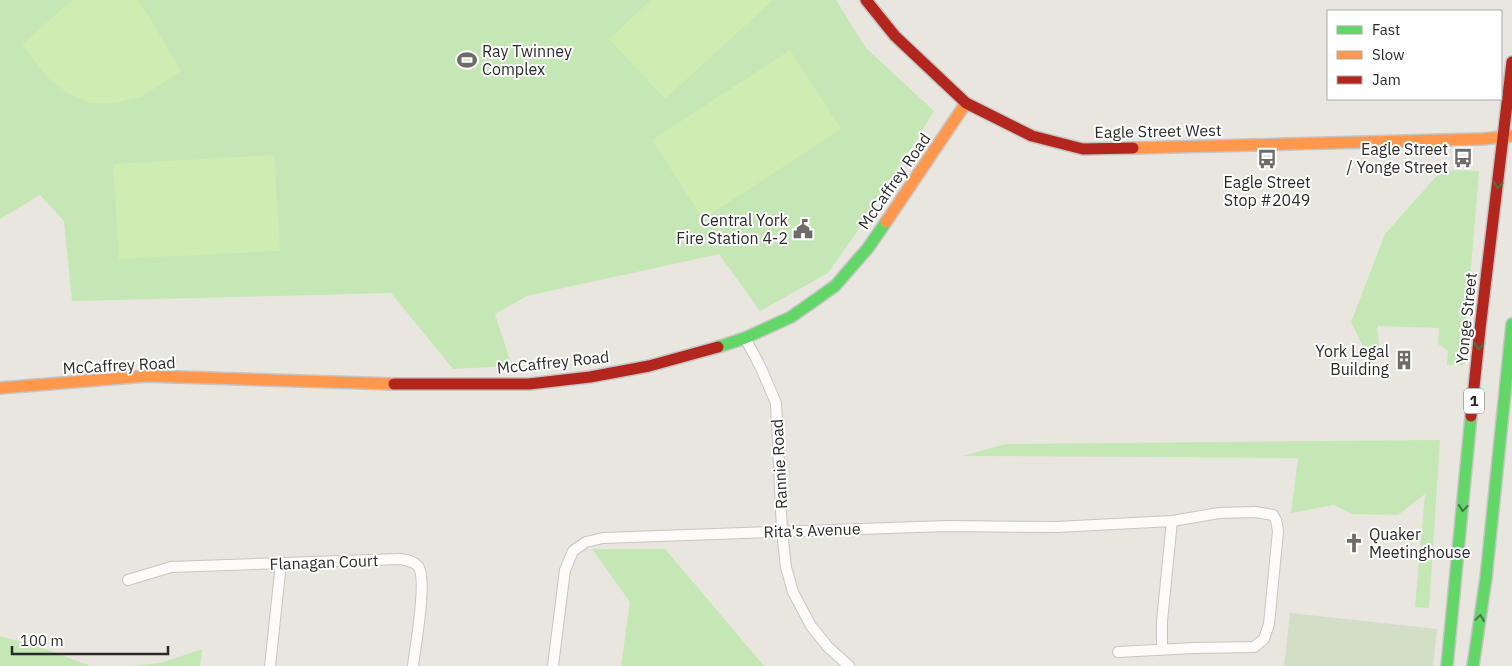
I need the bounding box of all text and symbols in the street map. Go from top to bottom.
legend [1327,10,1502,100]
text: Fast [1372,20,1400,39]
place label: Ray Twinney Complex [482,41,572,79]
text: Slow [1372,45,1405,64]
sports icon: Ray Twinney Complex [456,49,478,71]
text: Jam [1372,70,1401,89]
street label: Eagle Street West [1094,120,1222,142]
street label: McCaffrey Road [853,129,935,233]
place label: Eagle Street / Yonge Street [1347,139,1448,177]
bus stop icon: Eagle Street / Yonge Street [1452,147,1474,169]
bus stop icon: Eagle Street Stop #2049 [1256,148,1278,170]
place label: Eagle Street Stop #2049 [1223,172,1311,210]
one-way arrow [1493,181,1504,189]
place label: Central York Fire Station 4-2 [676,210,789,248]
public building icon: Central York Fire Station 4-2 [792,218,814,240]
street label: Yonge Street [1451,271,1481,365]
place label: York Legal Building [1315,341,1390,379]
one-way arrow [1474,343,1485,351]
street label: McCaffrey Road [496,346,610,378]
building icon: York Legal Building [1393,349,1415,371]
street label: McCaffrey Road [62,352,176,378]
road number: 1 [1464,388,1484,414]
street label: Rannie Road [767,418,791,510]
one-way arrow [1458,504,1469,512]
street label: Rita's Avenue [763,518,861,542]
place label: Quaker Meetinghouse [1369,524,1471,562]
church icon: Quaker Meetinghouse [1343,532,1365,554]
street label: Flanagan Court [269,550,379,574]
one-way arrow [1474,613,1485,621]
scale bar [12,624,169,656]
text: 100 m [20,631,64,650]

